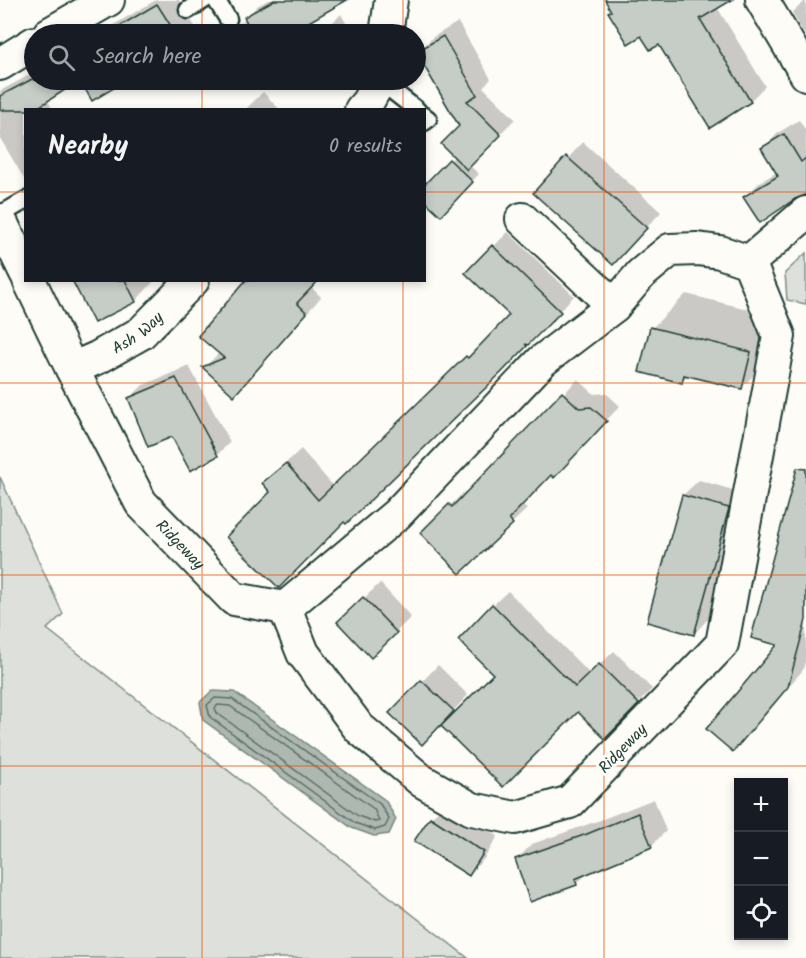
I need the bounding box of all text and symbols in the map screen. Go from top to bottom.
search box [24,24,426,90]
text: Search here [93,40,201,75]
icon: search [45,41,78,74]
text: Nearby [48,126,128,168]
text: 0 results [329,131,402,163]
street label: Ash Way [107,306,170,361]
street label: Ridgeway [149,514,211,576]
street label: Ridgeway [593,718,654,780]
map controls [734,778,788,940]
button: + [734,778,788,832]
button: − [734,832,788,886]
button: locate [734,886,788,940]

